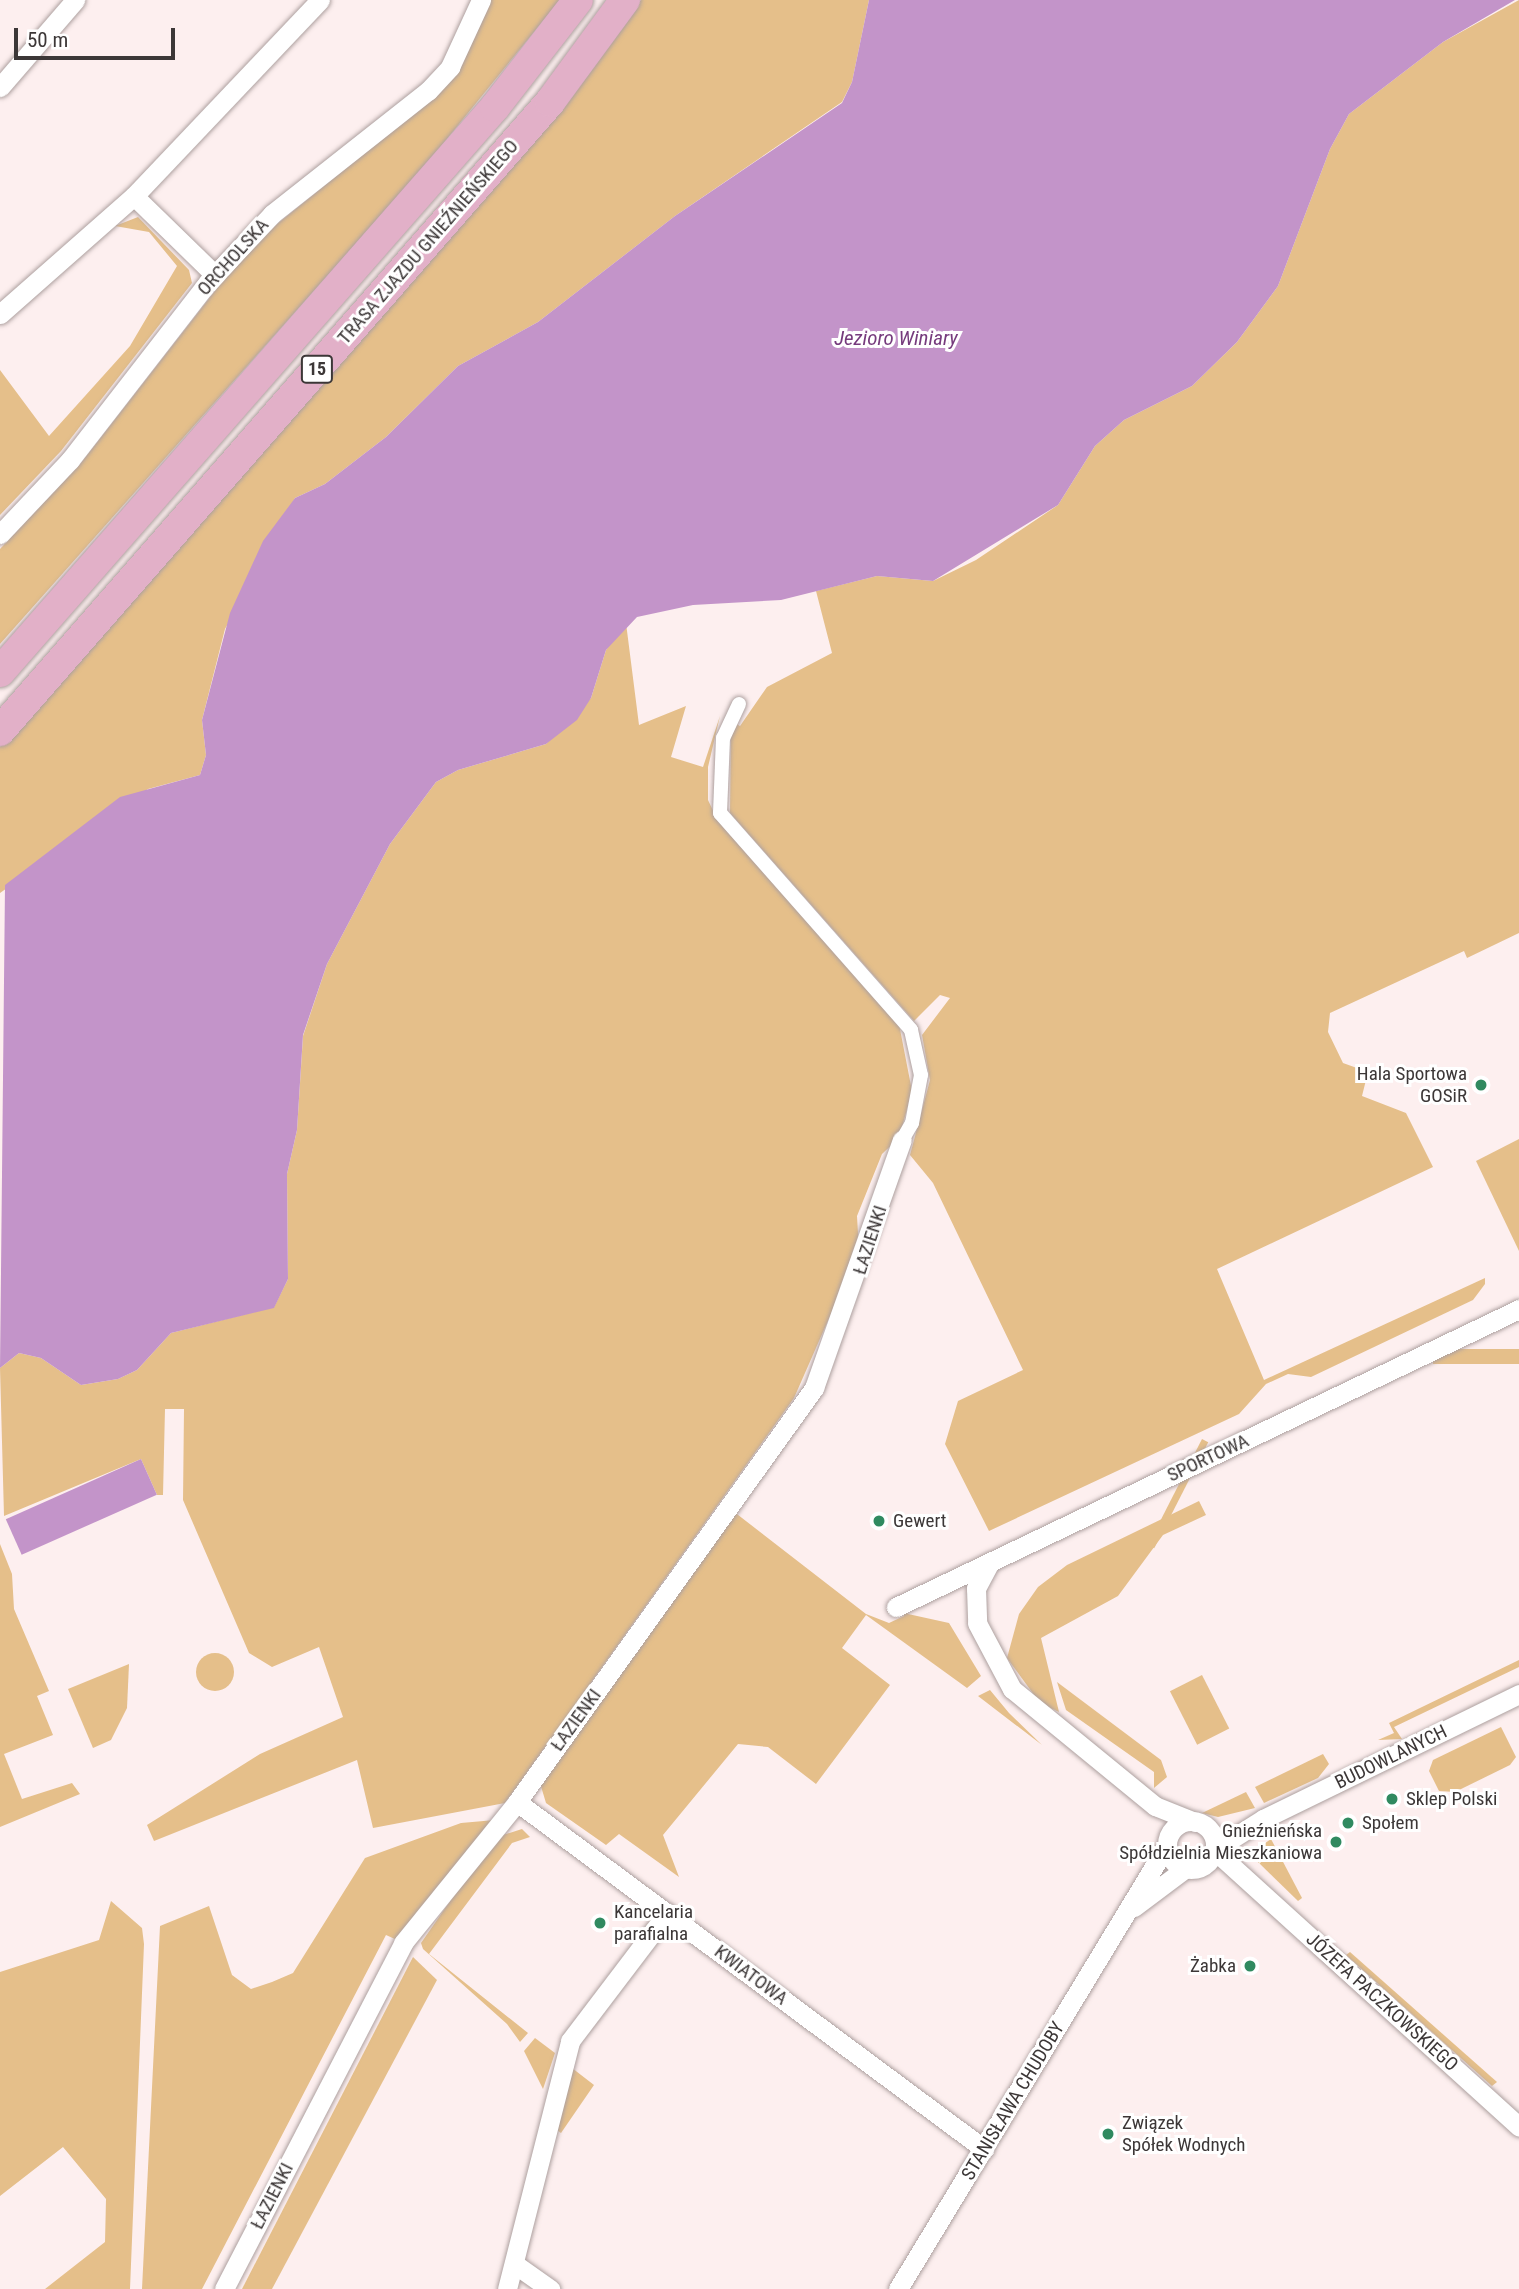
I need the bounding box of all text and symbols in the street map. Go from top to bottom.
scale bar [18,14,178,58]
text: 50 m [27,28,68,52]
street label: TRASA ZJAZDU GNIEŹNIEŃSKIEGO [333,135,523,349]
street label: ORCHOLSKA [193,214,273,300]
water label: Jezioro Winiary [834,325,958,351]
road number: 15 [300,354,334,384]
place label: Hala Sportowa GOSiR [1357,1063,1467,1107]
marker: Hala Sportowa GOSiR [1473,1077,1489,1093]
street label: ŁAZIENKI [848,1203,892,1277]
street label: SPORTOWA [1164,1429,1252,1487]
place label: Gewert [893,1510,946,1532]
marker: Gewert [871,1513,887,1529]
street label: ŁAZIENKI [546,1685,606,1755]
street label: BUDOWLANYCH [1331,1720,1451,1794]
place label: Sklep Polski [1406,1788,1497,1810]
marker: Sklep Polski [1384,1791,1400,1807]
place label: Społem [1362,1812,1419,1834]
marker: Społem [1340,1815,1356,1831]
place label: Gnieźnieńska Spółdzielnia Mieszkaniowa [1119,1820,1322,1864]
marker: Gnieźnieńska Spółdzielnia Mieszkaniowa [1328,1834,1344,1850]
place label: Kancelaria parafialna [614,1901,693,1945]
marker: Kancelaria parafialna [592,1915,608,1931]
street label: JÓZEFA PACZKOWSKIEGO [1301,1928,1463,2076]
street label: KWIATOWA [710,1940,792,2010]
place label: Żabka [1190,1955,1236,1977]
marker: Żabka [1242,1958,1258,1974]
street label: STANISŁAWA CHUDOBY [957,2018,1069,2184]
place label: Związek Spółek Wodnych [1122,2112,1245,2156]
marker: Związek Spółek Wodnych [1100,2126,1116,2142]
street label: ŁAZIENKI [246,2159,298,2233]

